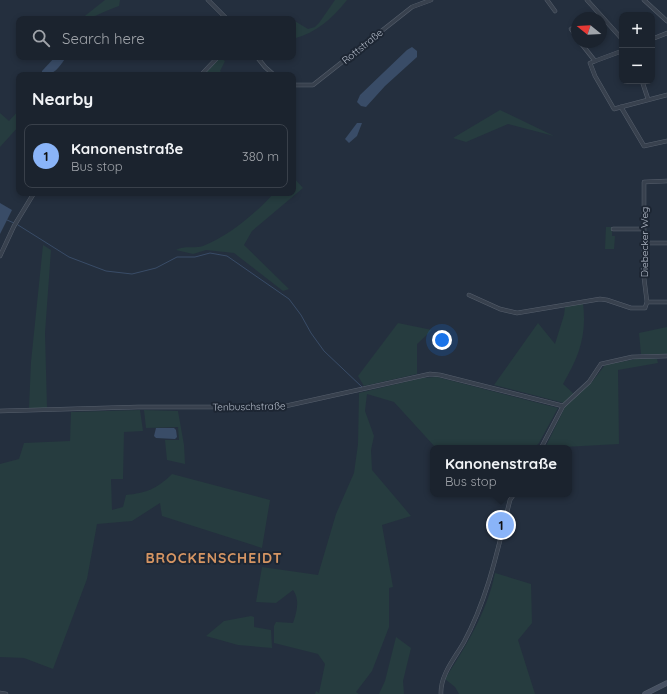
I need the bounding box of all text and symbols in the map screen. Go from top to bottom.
north arrow [571,12,607,48]
map controls [619,12,655,84]
button: + [619,12,655,48]
search box [16,16,296,60]
street label: Rottstraße [339,26,386,67]
icon: search [30,27,52,49]
text: Search here [62,29,145,48]
button: − [619,48,655,84]
text: Nearby [32,88,93,109]
text: Kanonenstraße [71,139,183,158]
text: 1 [43,148,49,164]
text: 380 m [242,148,279,164]
text: Bus stop [71,158,123,174]
street label: Diebecker Weg [638,207,651,277]
your location [432,330,452,350]
street label: Tenbuschstraße [212,399,286,414]
popup [430,445,572,497]
text: Kanonenstraße [445,454,557,473]
text: Bus stop [445,473,497,489]
pin: 1 [488,510,514,540]
district label: BROCKENSCHEIDT [145,549,283,567]

